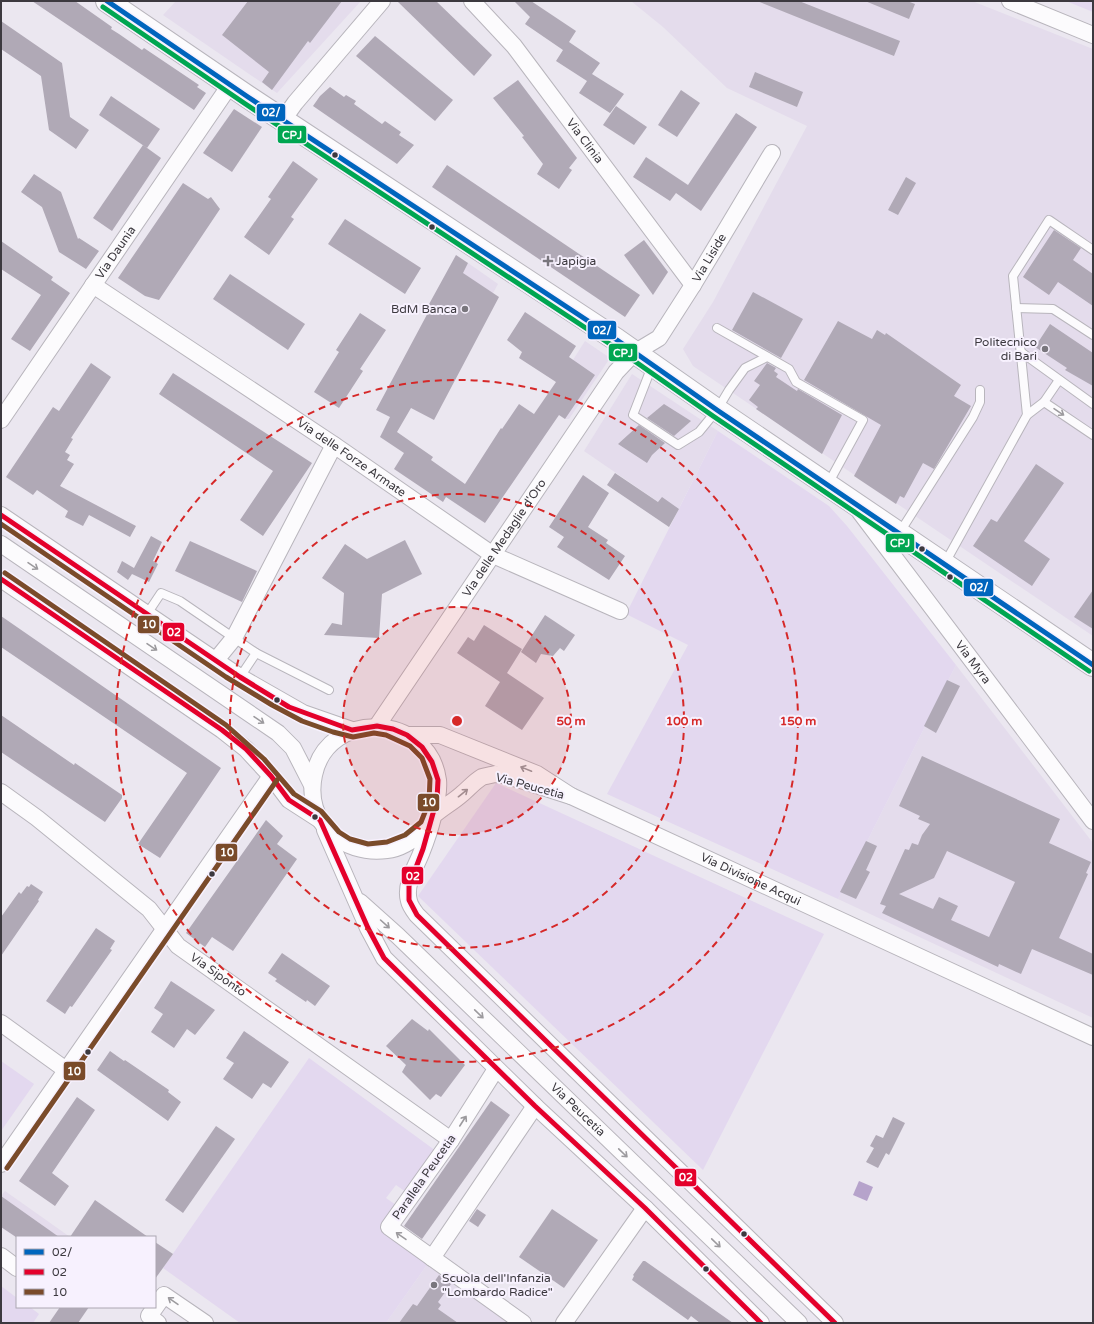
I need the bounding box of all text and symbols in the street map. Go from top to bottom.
line badge: 02/ [256,103,286,122]
text: 02/ [262,106,280,119]
street label: Via Clinia [564,116,606,166]
line badge: CPJ [277,125,307,144]
text: CPJ [282,129,302,142]
unlabelled marker [330,150,340,160]
unlabelled marker [427,222,437,232]
street label: Via Daunia [93,223,139,282]
street label: Via Liside [689,231,729,285]
place label: Japigia [556,254,596,268]
marker: Japigia [543,256,553,266]
place label: BdM Banca [391,302,457,316]
marker: BdM Banca [460,304,470,314]
line badge: 02/ [587,320,617,340]
text: 02/ [593,324,611,337]
place label: Politecnico di Bari [974,335,1037,363]
line badge: CPJ [608,343,638,362]
marker: Politecnico di Bari [1040,344,1050,354]
text: CPJ [613,347,633,360]
one-way arrow [1053,408,1064,416]
street label: Via delle Forze Armate [295,416,409,500]
street label: Via delle Medaglie d'Oro [459,476,549,599]
line badge: CPJ [885,533,915,553]
text: CPJ [890,537,910,550]
unlabelled marker [917,544,927,554]
one-way arrow [27,562,38,570]
unlabelled marker [945,572,955,582]
line badge: 02/ [963,578,994,597]
text: 02/ [970,581,988,594]
line badge: 10 [137,615,160,634]
text: 10 [142,618,156,631]
line badge: 02 [162,622,185,642]
text: 02 [167,626,181,639]
street label: Via Myra [952,638,994,686]
one-way arrow [146,643,157,651]
unlabelled marker [272,695,282,705]
centre of rings [450,714,464,728]
text: 50 m [556,714,586,728]
text: 100 m [666,714,702,728]
text: 150 m [780,714,816,728]
one-way arrow [254,716,265,724]
one-way arrow [520,765,532,772]
street label: Via Peucetia [494,770,566,802]
one-way arrow [458,789,468,798]
line badge: 10 [417,793,440,812]
text: 10 [422,796,436,809]
unlabelled marker [310,812,320,822]
line badge: 10 [215,843,238,862]
text: 10 [220,846,234,859]
street label: Via Divisione Acqui [698,850,803,908]
line badge: 02 [401,866,424,885]
unlabelled marker [207,869,217,879]
text: 02 [406,870,420,883]
one-way arrow [379,920,390,929]
street label: Via Siponto [188,950,249,999]
one-way arrow [474,1009,484,1019]
unlabelled marker [83,1047,93,1057]
line badge: 10 [63,1061,86,1081]
text: 10 [67,1065,81,1078]
street label: Via Peucetia [548,1080,608,1139]
one-way arrow [459,1116,467,1127]
street label: Parallela Peucetia [389,1132,459,1222]
one-way arrow [618,1148,628,1158]
line badge: 02 [674,1168,697,1187]
text: 02 [679,1171,693,1184]
unlabelled marker [739,1229,749,1239]
one-way arrow [395,1232,406,1240]
legend [16,1236,156,1308]
one-way arrow [711,1238,721,1248]
text: 02/ [52,1245,72,1259]
unlabelled marker [701,1264,711,1274]
text: 02 [52,1265,67,1279]
place label: Scuola dell'Infanzia "Lombardo Radice" [442,1271,553,1299]
marker: Scuola dell'Infanzia "Lombardo Radice" [429,1280,439,1290]
text: 10 [52,1285,68,1299]
one-way arrow [168,1297,179,1305]

